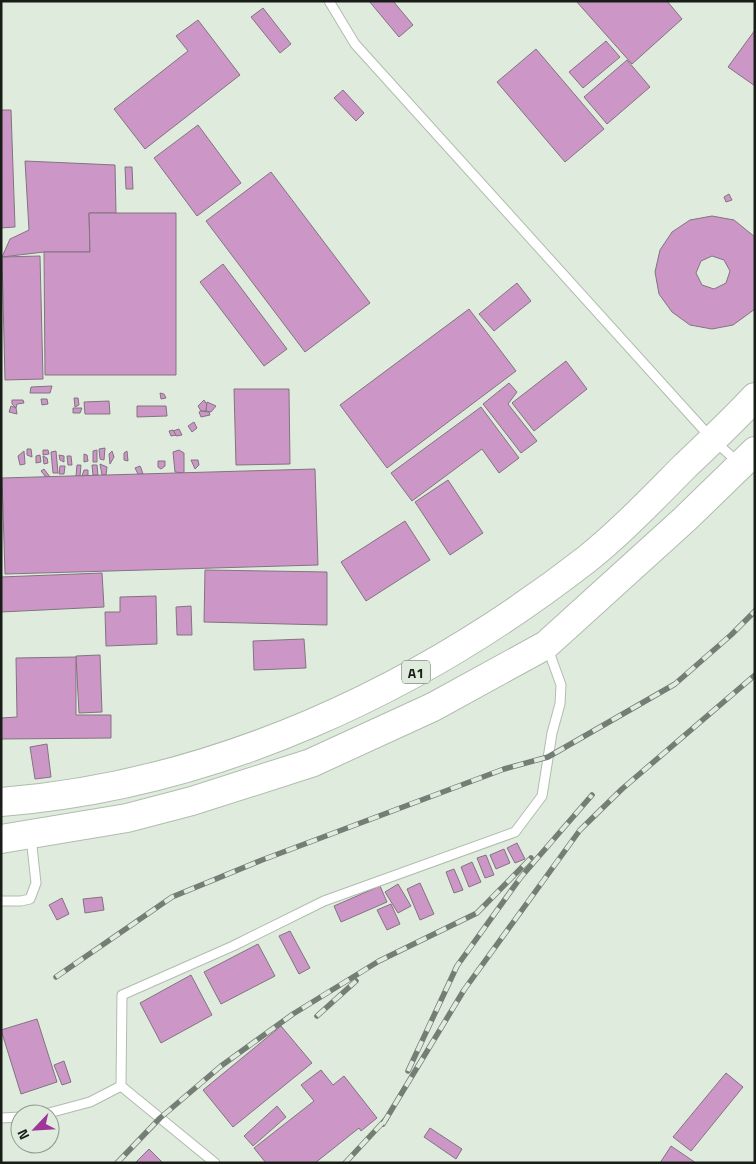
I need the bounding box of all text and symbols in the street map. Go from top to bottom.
road number: A1 [402,660,430,684]
north arrow [10,1104,60,1154]
text: N [11,1126,34,1144]

